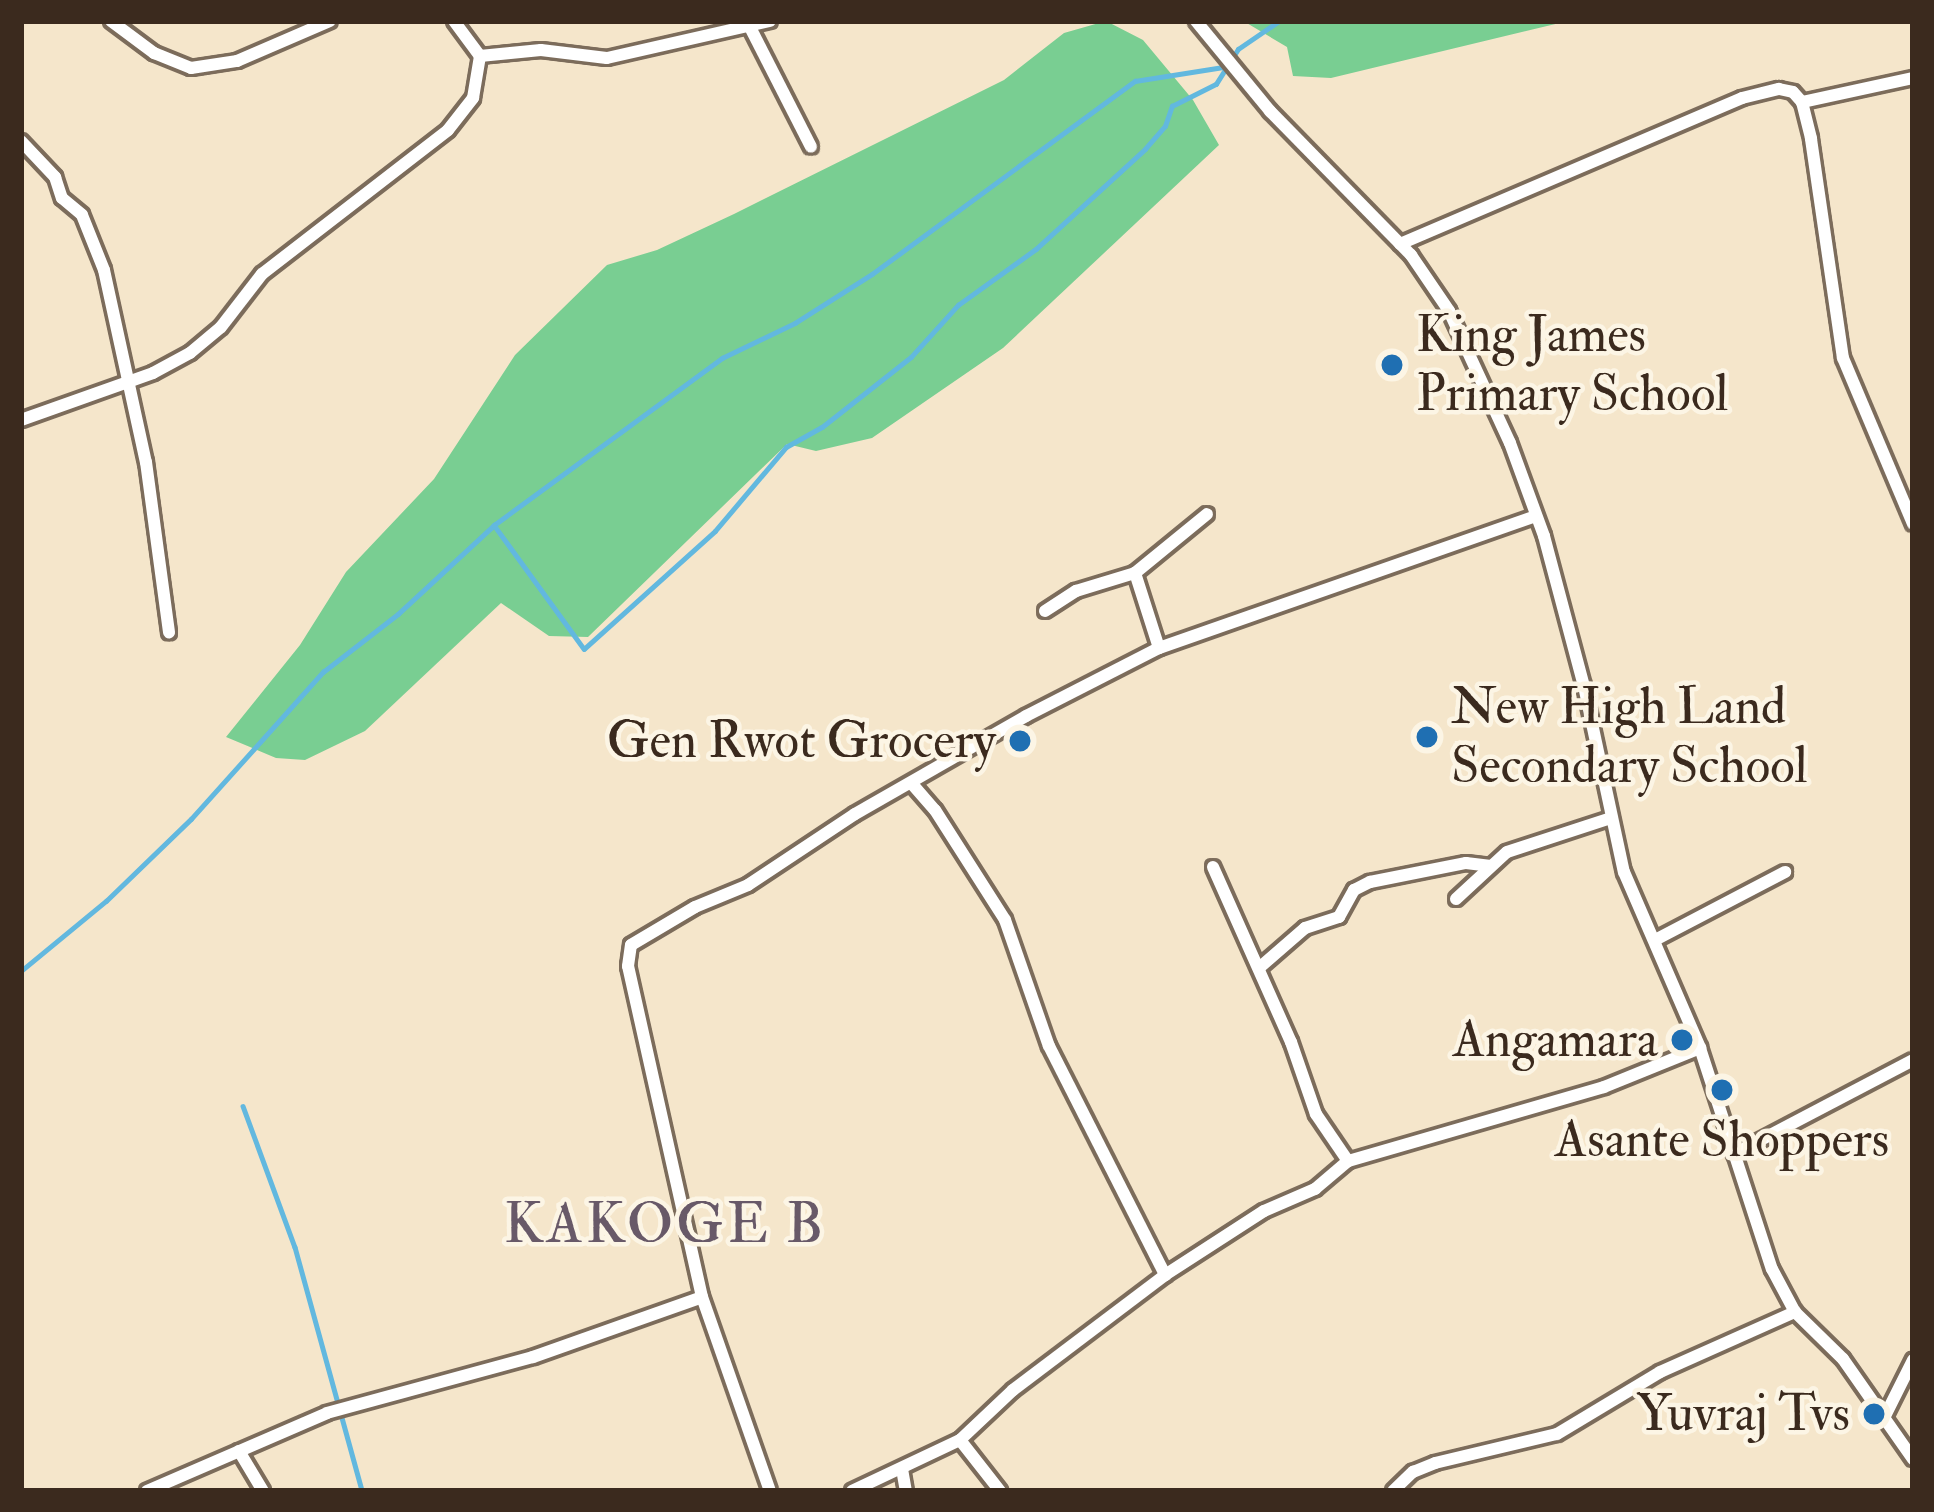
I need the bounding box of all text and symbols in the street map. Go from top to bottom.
place label: King James Primary School [1416,305,1728,425]
marker: King James Primary School [1379,352,1405,378]
place label: New High Land Secondary School [1451,677,1808,797]
place label: Gen Rwot Grocery [607,710,996,772]
marker: New High Land Secondary School [1414,724,1440,750]
marker: Gen Rwot Grocery [1007,728,1033,754]
place label: Angamara [1453,1009,1658,1071]
marker: Angamara [1669,1027,1695,1053]
marker: Asante Shoppers [1709,1077,1735,1103]
place label: Asante Shoppers [1555,1109,1889,1171]
district label: KAKOGE B [504,1191,826,1259]
place label: Yuvraj Tvs [1637,1383,1850,1445]
marker: Yuvraj Tvs [1861,1401,1887,1427]

